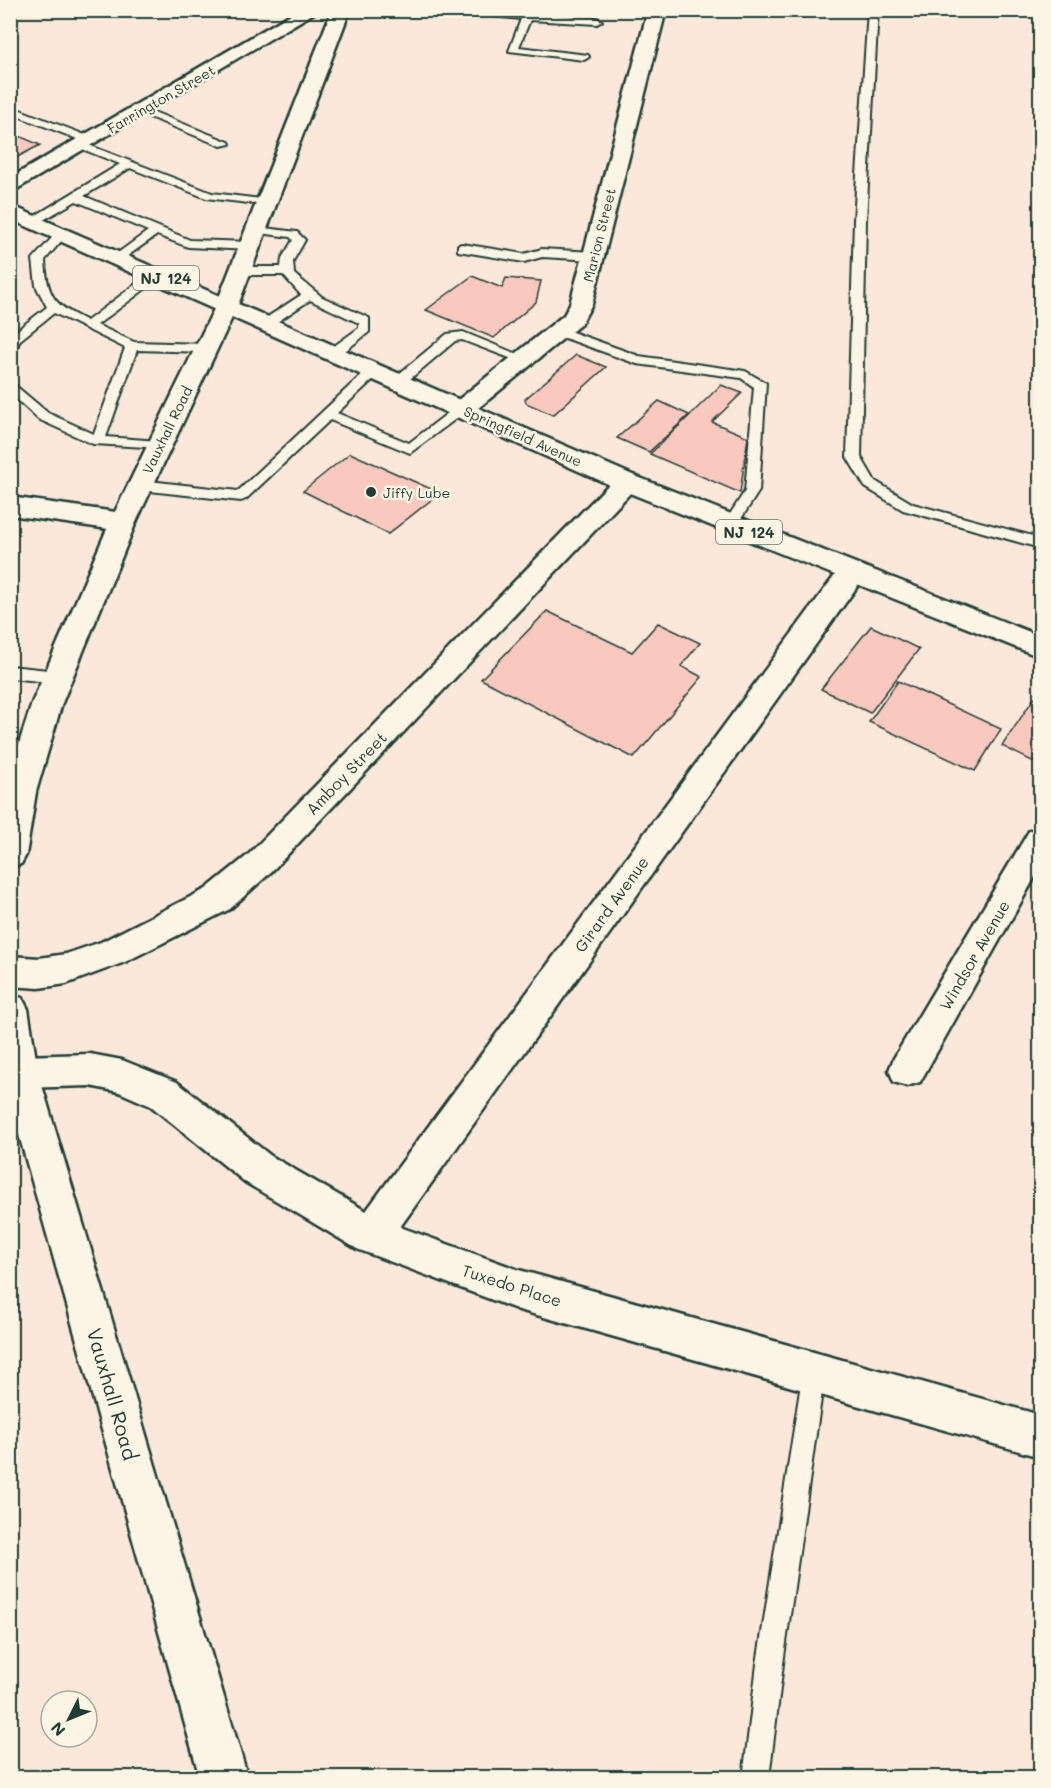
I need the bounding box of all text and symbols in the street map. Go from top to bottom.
street label: Farrington Street [103,60,219,138]
street label: Marion Street [578,186,620,284]
road number: NJ 124 [133,266,199,290]
street label: Vauxhall Road [138,383,197,477]
street label: Springfield Avenue [461,401,585,471]
place label: Jiffy Lube [383,483,450,502]
marker: Jiffy Lube [364,485,378,499]
road number: NJ 124 [716,520,782,544]
street label: Amboy Street [301,727,391,819]
street label: Girard Avenue [569,852,653,956]
street label: Windsor Avenue [934,896,1014,1014]
street label: Tuxedo Place [460,1259,564,1311]
street label: Vauxhall Road [82,1325,144,1463]
north arrow [39,1689,99,1749]
text: N [46,1718,69,1741]

